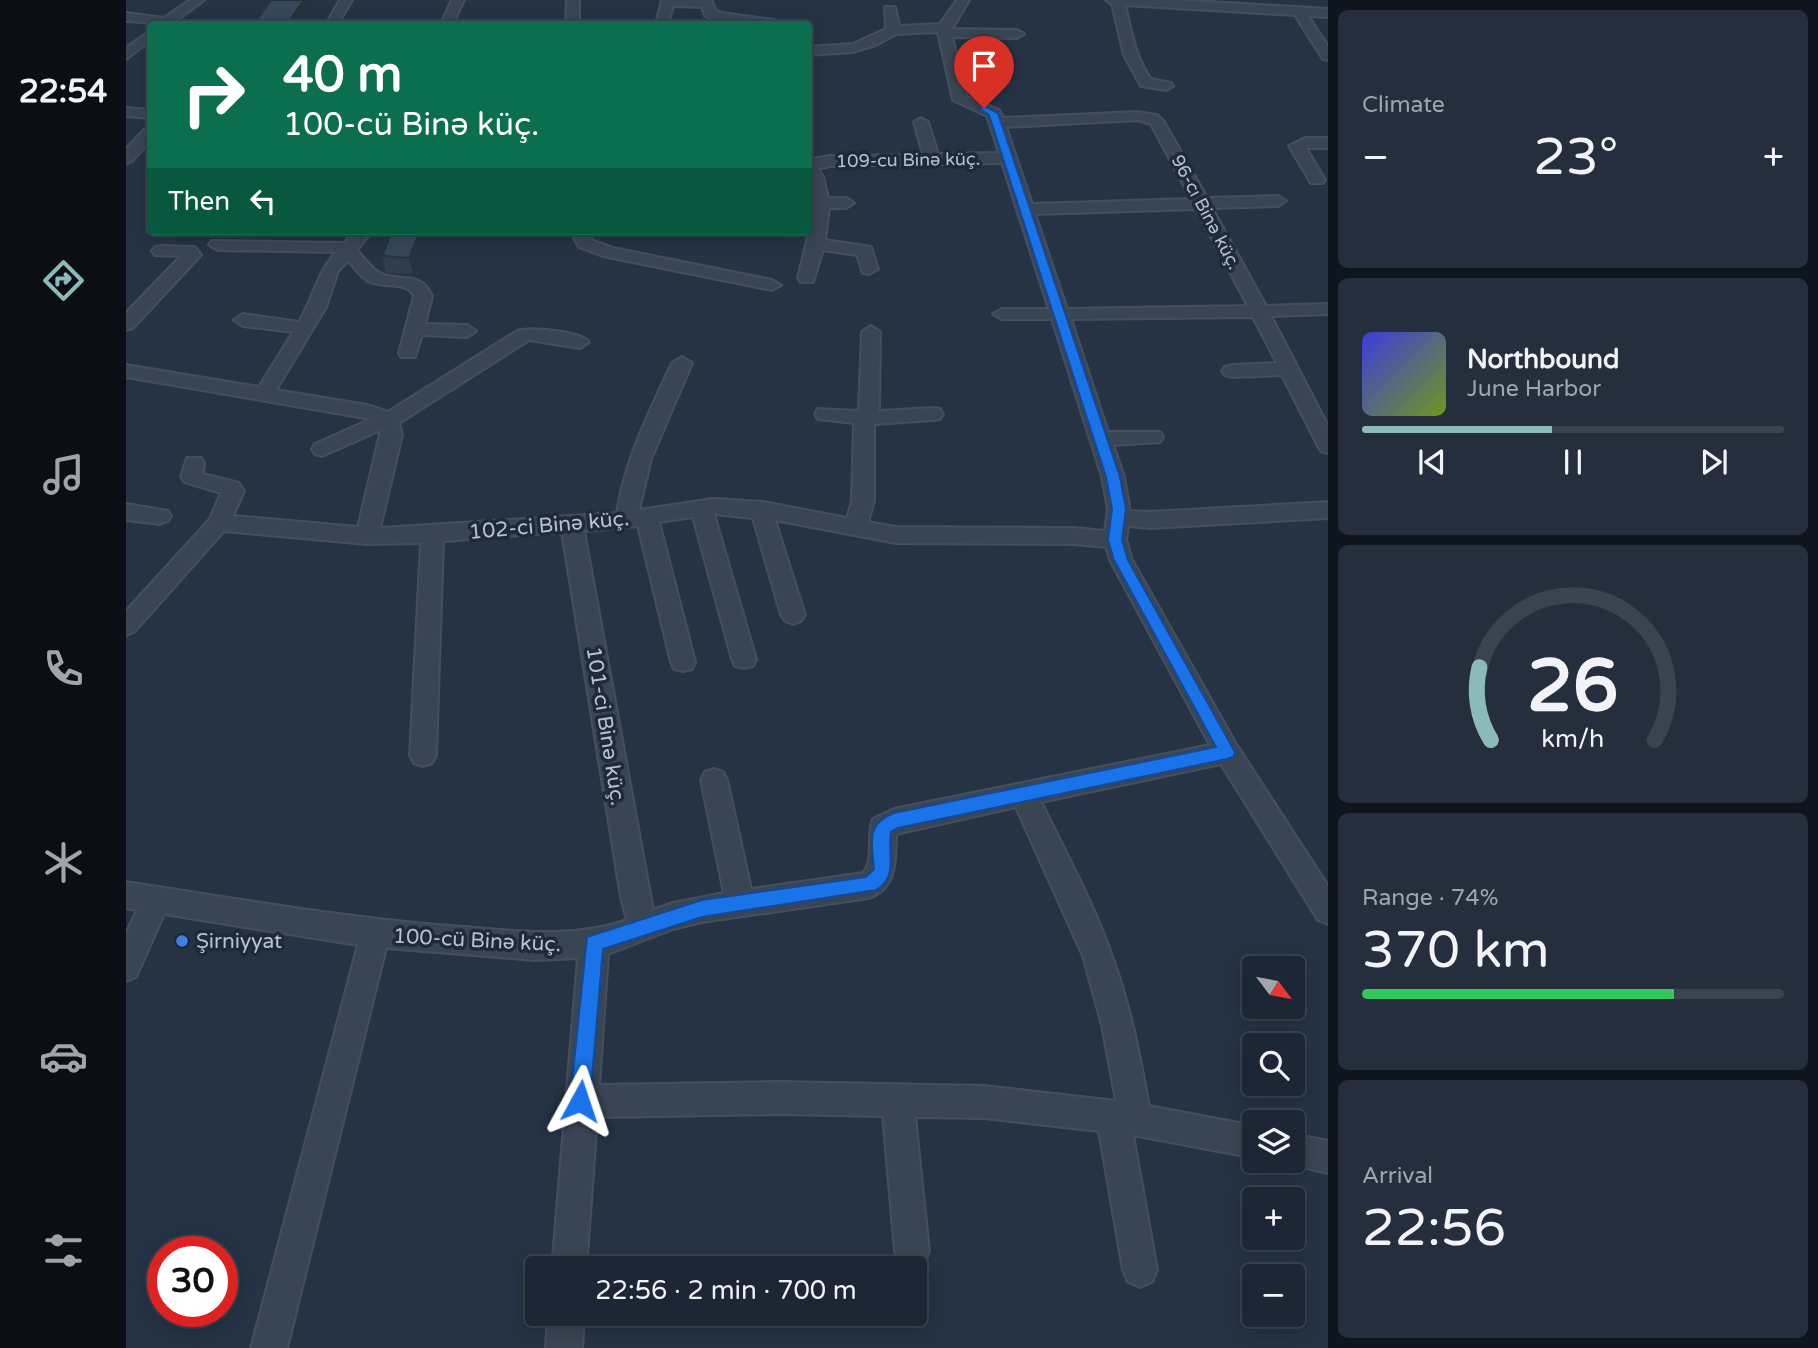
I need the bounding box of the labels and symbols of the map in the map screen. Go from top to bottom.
pin [954,36,1014,108]
street label: 109-cu Binə küç. [836,148,980,172]
street label: 96-cı Binə küç. [1167,151,1245,273]
street label: 102-ci Binə küç. [468,506,630,545]
street label: 101-ci Binə küç. [581,645,630,807]
street label: 100-cü Binə küç. [392,924,562,957]
place label: Şirniyyat [196,929,282,954]
marker: Şirniyyat [174,933,190,949]
north arrow [1242,956,1306,1018]
position arrow [543,1064,617,1138]
speed limit sign: 30 [147,1236,238,1327]

